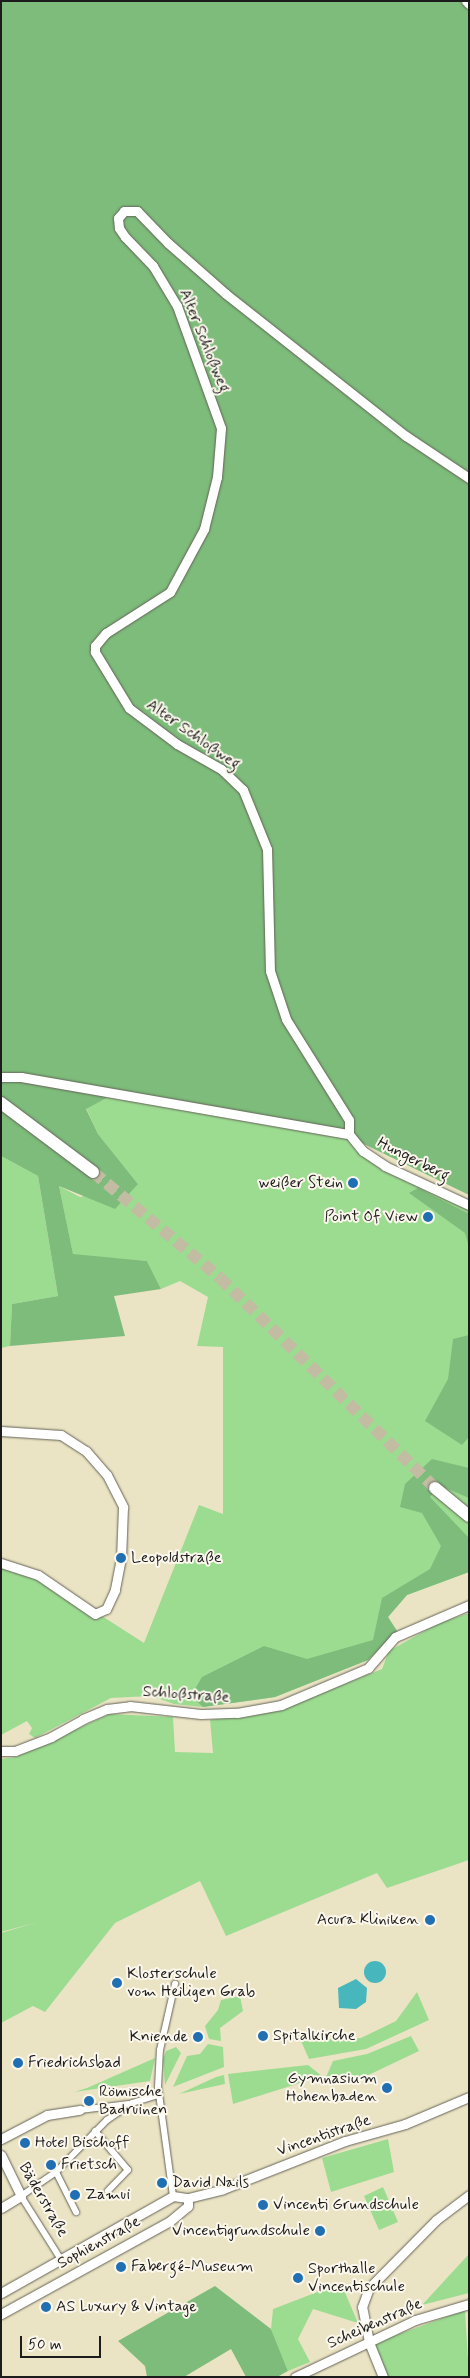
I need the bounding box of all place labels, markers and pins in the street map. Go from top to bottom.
place label: weißer Stein [259,1173,343,1193]
marker: weißer Stein [347,1177,359,1189]
place label: Point Of View [325,1207,418,1227]
marker: Point Of View [422,1211,434,1223]
place label: Leopoldstraße [131,1548,222,1568]
marker: Leopoldstraße [115,1552,127,1564]
place label: Acura Kliniken [315,1910,419,1930]
marker: Acura Kliniken [423,1913,437,1927]
place label: Klosterschule vom Heiligen Grab [127,1964,254,2002]
marker: Klosterschule vom Heiligen Grab [111,1977,123,1989]
place label: Spitalkirche [273,2026,356,2046]
place label: Kniende [129,2027,188,2047]
marker: Spitalkirche [257,2030,269,2042]
marker: Kniende [192,2031,204,2043]
place label: Friedrichsbad [28,2053,121,2073]
marker: Friedrichsbad [12,2057,24,2069]
place label: Gymnasium Hohenbaden [286,2069,377,2107]
place label: Römische Badruinen [99,2082,167,2120]
marker: Gymnasium Hohenbaden [381,2082,393,2094]
marker: Römische Badruinen [83,2095,95,2107]
place label: Hotel Bischoff [35,2133,129,2153]
marker: Hotel Bischoff [19,2137,31,2149]
place label: Frietsch [61,2155,117,2175]
marker: Frietsch [45,2159,57,2171]
place label: David Nails [172,2173,248,2193]
marker: David Nails [156,2177,168,2189]
place label: Zamui [85,2185,130,2205]
marker: Zamui [69,2189,81,2201]
place label: Vincenti Grundschule [273,2195,419,2215]
marker: Vincenti Grundschule [257,2199,269,2211]
place label: Vincentigrundschule [172,2221,310,2241]
marker: Vincentigrundschule [314,2225,326,2237]
place label: Fabergé-Museum [131,2257,253,2277]
place label: Sporthalle Vincentischule [308,2259,405,2297]
marker: Fabergé-Museum [115,2261,127,2273]
marker: Sporthalle Vincentischule [292,2272,304,2284]
place label: AS Luxury & Vintage [56,2297,196,2317]
marker: AS Luxury & Vintage [40,2301,52,2313]

